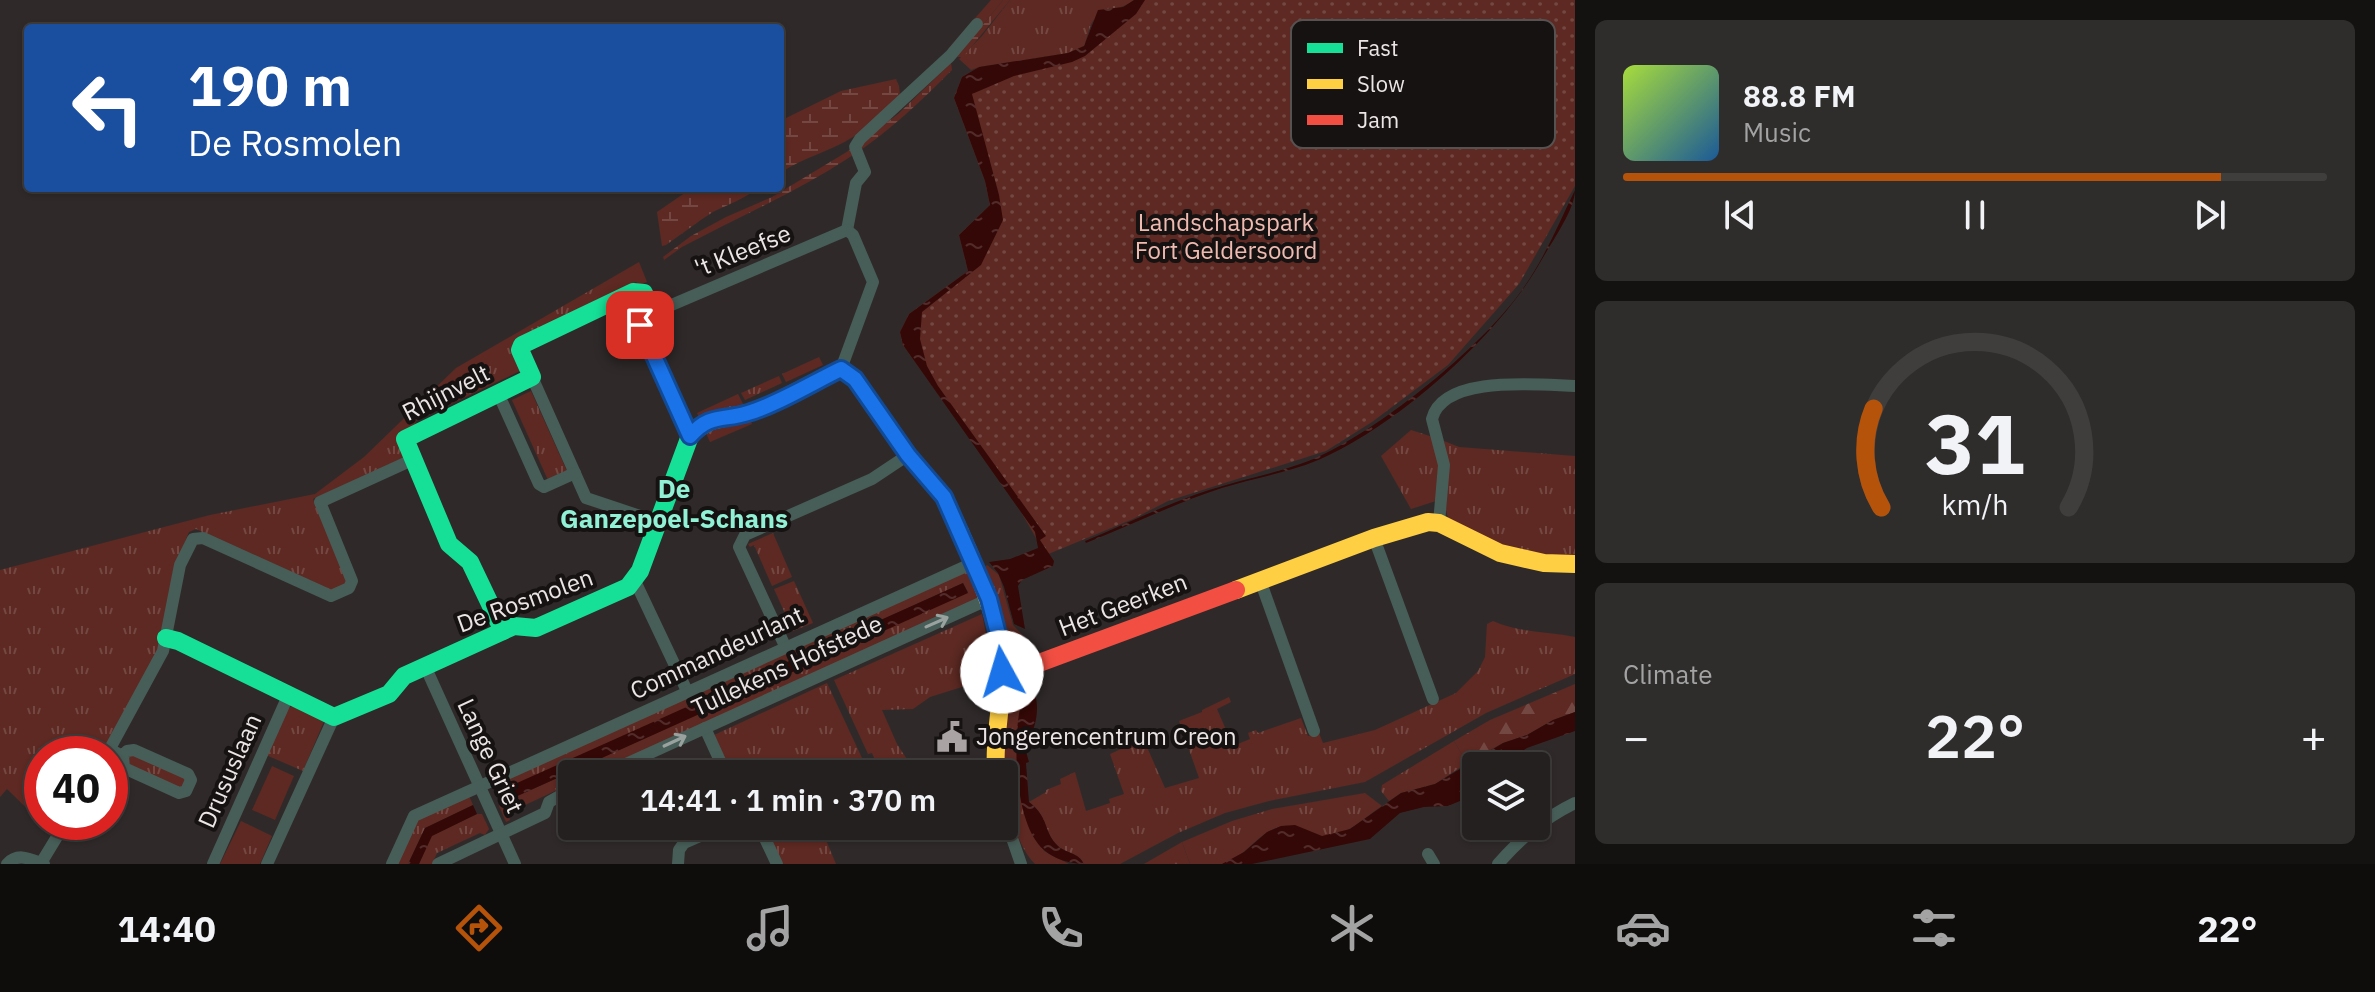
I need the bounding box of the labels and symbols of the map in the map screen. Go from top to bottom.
legend [1291,20,1555,148]
text: Fast [1357,33,1398,62]
text: Slow [1357,69,1405,98]
text: Jam [1357,105,1399,134]
park label: Landschapspark Fort Geldersoord [1135,206,1317,266]
street label: 't Kleefse [690,216,795,284]
pin [606,291,674,359]
street label: Rhijnvelt [396,357,495,428]
district label: De Ganzepoel-Schans [560,471,788,535]
street label: De Rosmolen [452,561,597,640]
street label: Het Geerken [1054,565,1191,643]
street label: Commandeurlant [625,598,808,706]
street label: Tullekens Hofstede [686,607,887,723]
one-way arrow [925,614,949,629]
position arrow [960,630,1044,714]
street label: Lange Griet [450,693,531,818]
street label: Drususlaan [190,709,268,833]
public building icon: Jongerencentrum Creon [935,720,969,754]
place label: Jongerencentrum Creon [976,720,1237,752]
one-way arrow [662,733,686,748]
speed limit sign: 40 [24,736,128,840]

